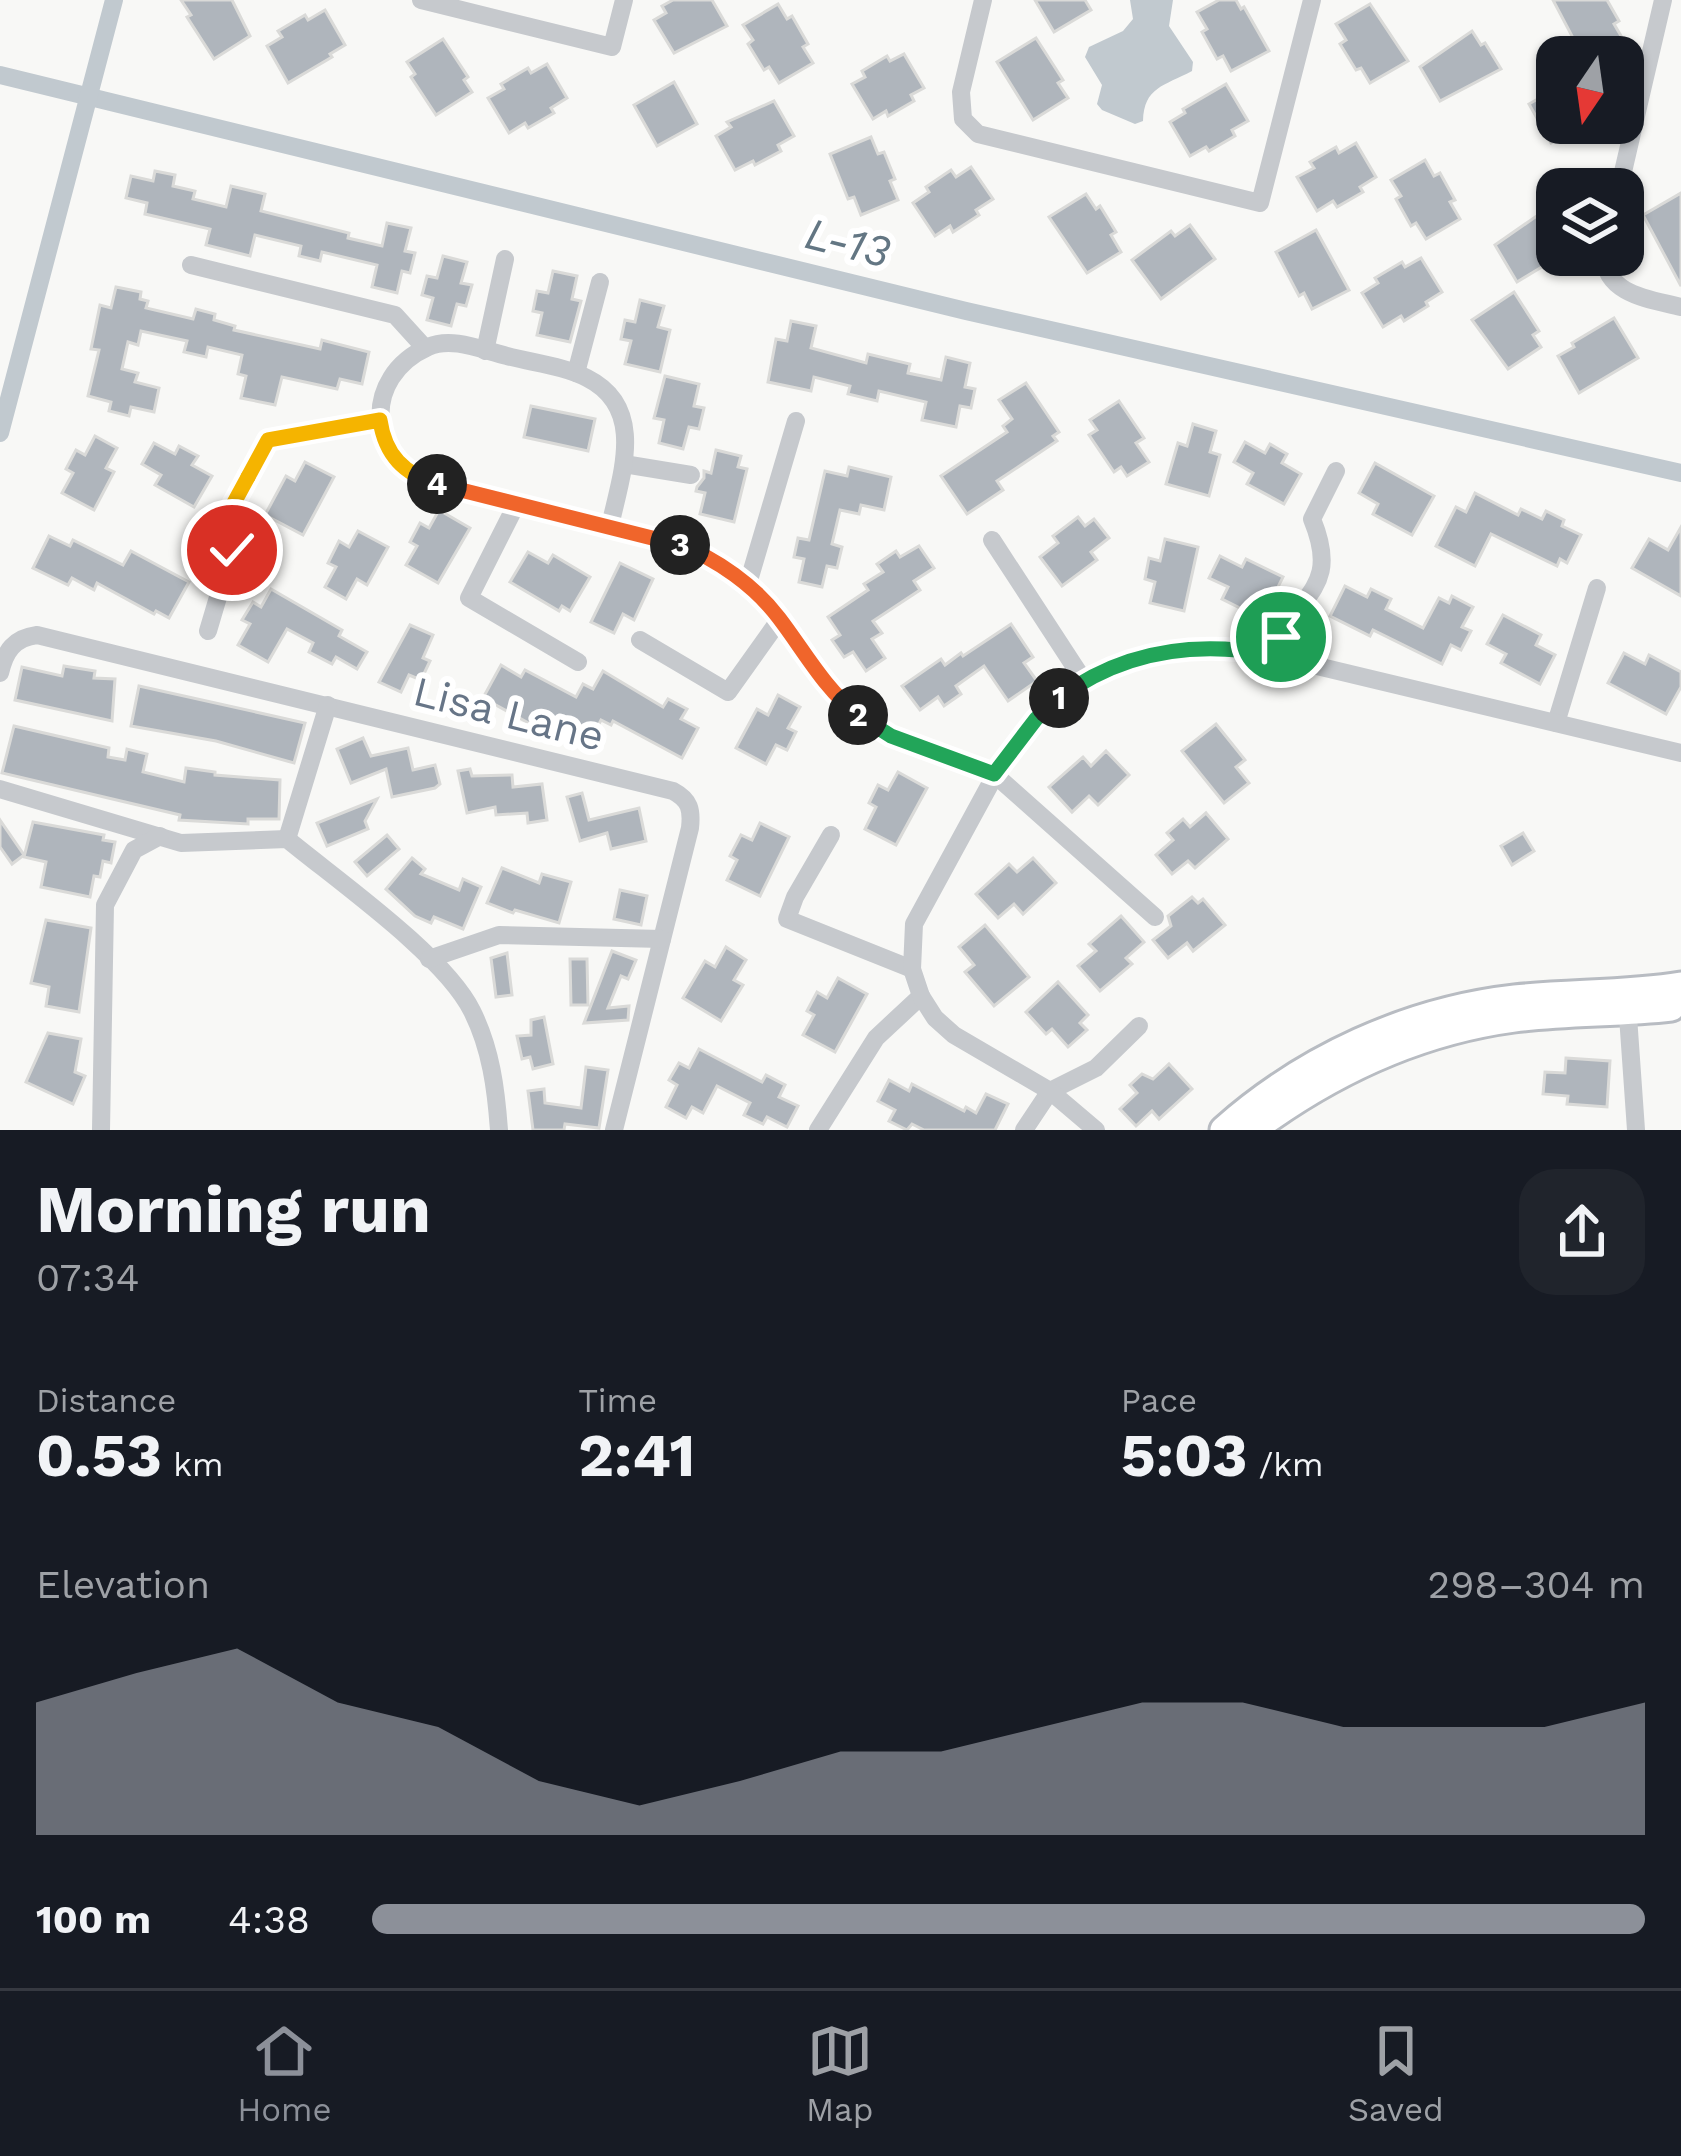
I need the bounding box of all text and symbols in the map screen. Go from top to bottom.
north arrow [1536,36,1644,144]
map controls [1536,36,1644,276]
button: layers [1536,168,1644,276]
water label: L-13 [800,206,896,279]
pin: 4 [407,454,467,514]
text: 4 [426,464,448,503]
pin [181,499,283,601]
pin: 3 [650,515,710,575]
icon: check [199,517,265,583]
text: 3 [670,525,690,564]
pin [1230,586,1332,688]
icon: arrive [1248,604,1314,670]
street label: Lisa Lane [409,666,609,761]
pin: 1 [1029,668,1089,728]
text: 1 [1052,678,1066,717]
pin: 2 [828,685,888,745]
text: 2 [848,695,868,734]
button: share [1519,1169,1645,1295]
text: Morning run [36,1171,431,1248]
text: 07:34 [36,1255,139,1300]
text: Distance [36,1381,176,1420]
text: Time [578,1381,657,1420]
text: Pace [1121,1381,1197,1420]
text: 0.53 [36,1420,162,1491]
text: 2:41 [578,1420,695,1491]
text: 5:03 [1121,1420,1248,1491]
text: km [162,1445,223,1484]
text: /km [1248,1445,1323,1484]
text: Elevation [36,1562,210,1607]
text: 298–304 m [1428,1562,1645,1607]
text: 100 m [36,1897,151,1942]
text: 4:38 [228,1897,310,1942]
tab: Home [237,2018,332,2129]
tab: Map [806,2018,873,2129]
tab: Saved [1348,2018,1444,2129]

